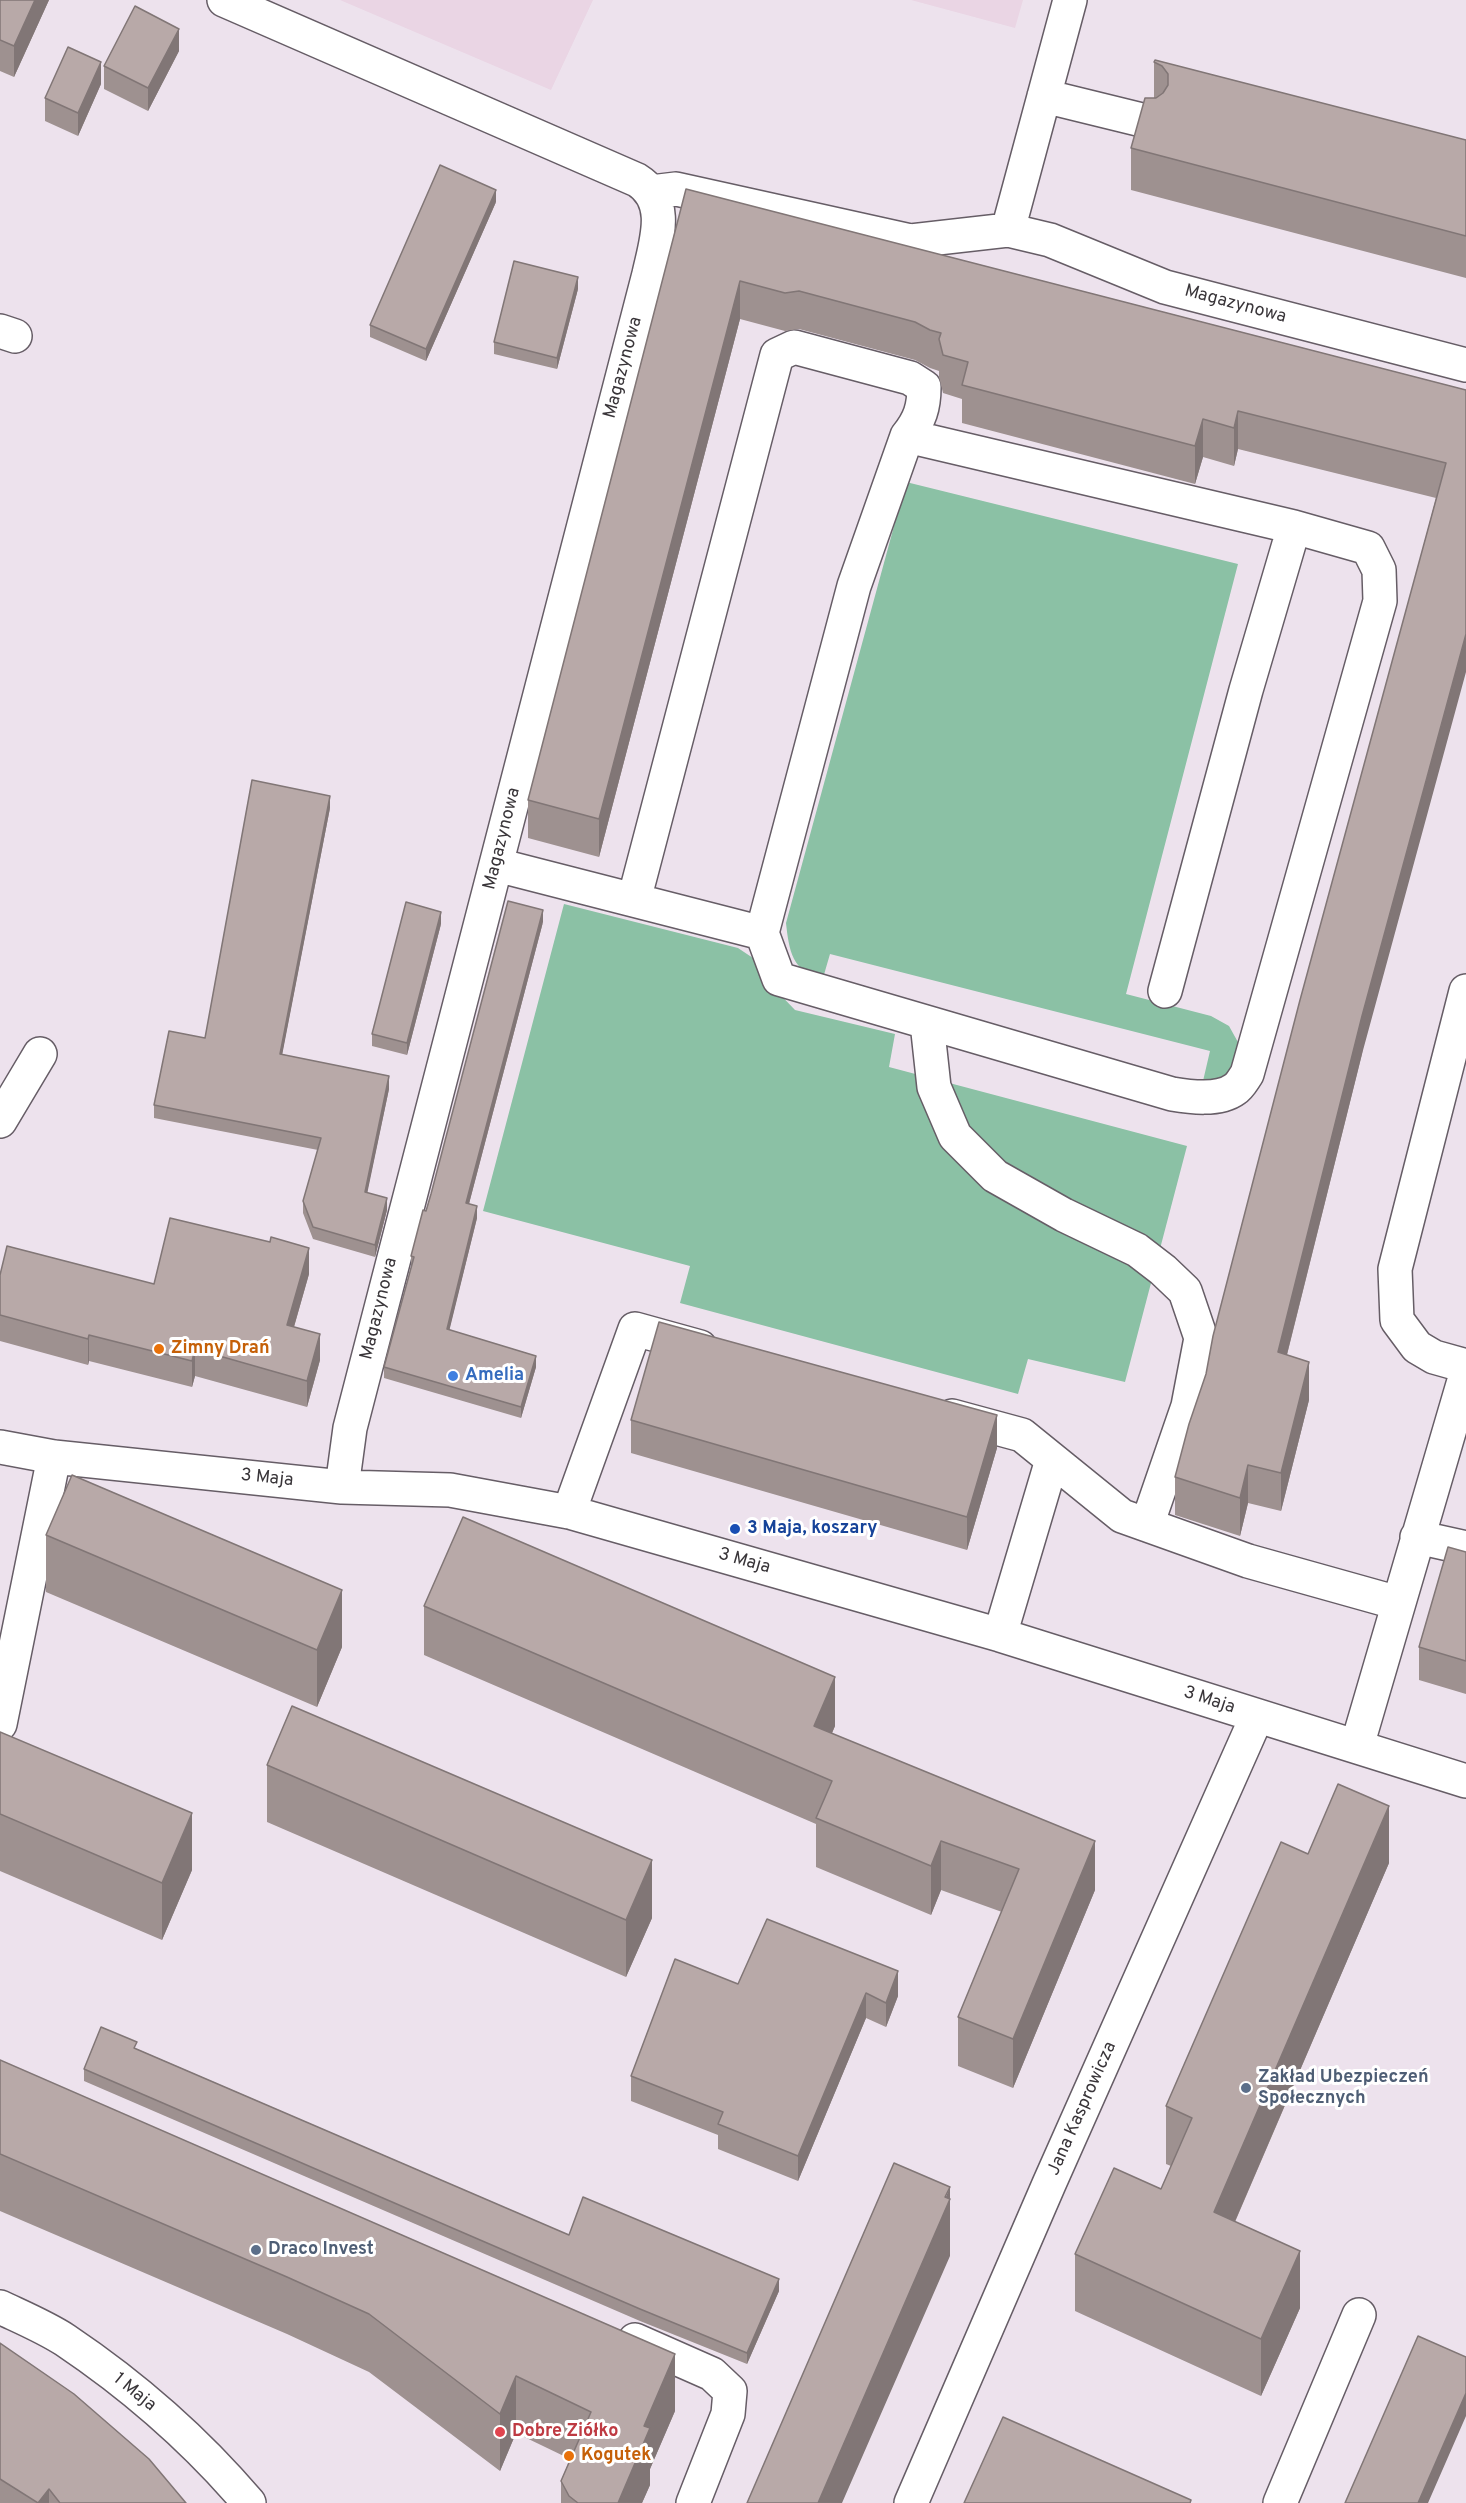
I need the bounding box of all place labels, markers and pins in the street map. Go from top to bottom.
place label: Zimny Drań [171,1338,270,1360]
marker: Zimny Drań [152,1342,166,1356]
place label: Amelia [465,1365,524,1387]
marker: Amelia [446,1369,460,1383]
place label: 3 Maja, koszary [747,1518,877,1540]
marker: 3 Maja, koszary [728,1522,742,1536]
place label: Zakład Ubezpieczeń Społecznych [1258,2067,1429,2110]
marker: Zakład Ubezpieczeń Społecznych [1239,2081,1253,2095]
place label: Draco Invest [268,2239,374,2261]
marker: Draco Invest [249,2243,263,2257]
place label: Dobre Ziółko [512,2421,618,2443]
marker: Dobre Ziółko [493,2425,507,2439]
place label: Kogutek [581,2445,651,2467]
marker: Kogutek [562,2449,576,2463]

